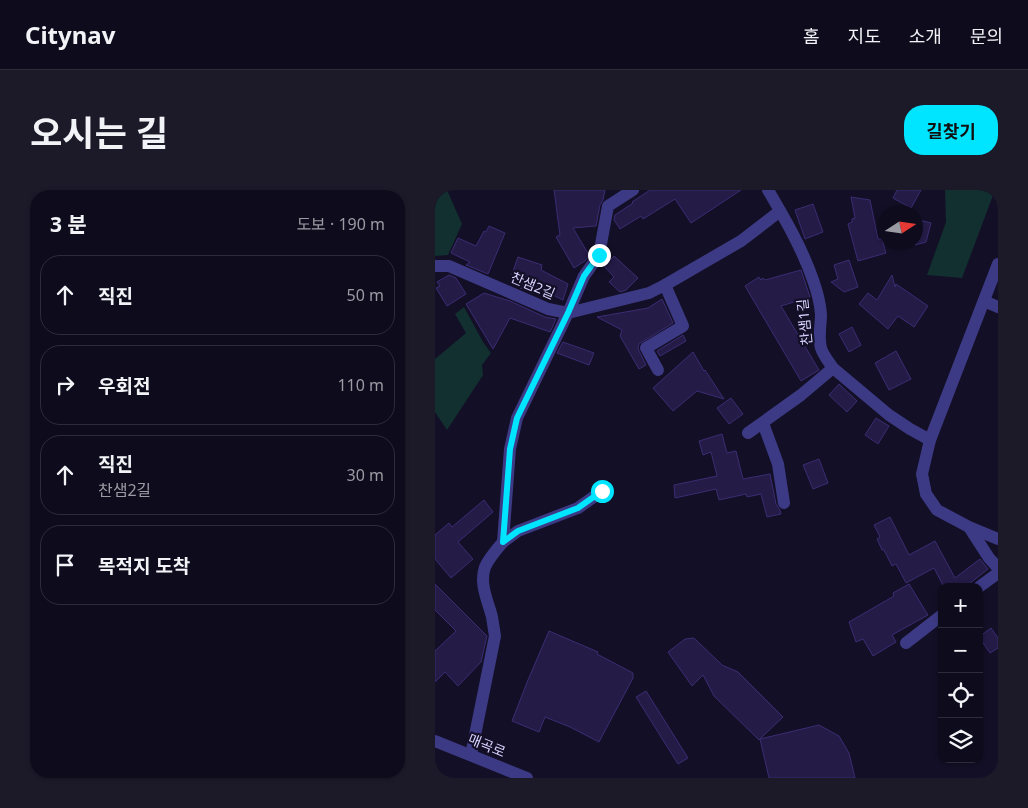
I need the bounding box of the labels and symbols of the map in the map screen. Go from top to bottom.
north arrow [878,205,923,250]
route end [588,244,611,267]
street label: 찬샘2길 [508,267,558,303]
street label: 찬샘1길 [792,298,816,346]
route start [591,480,614,503]
street label: 매곡로 [466,729,509,761]

